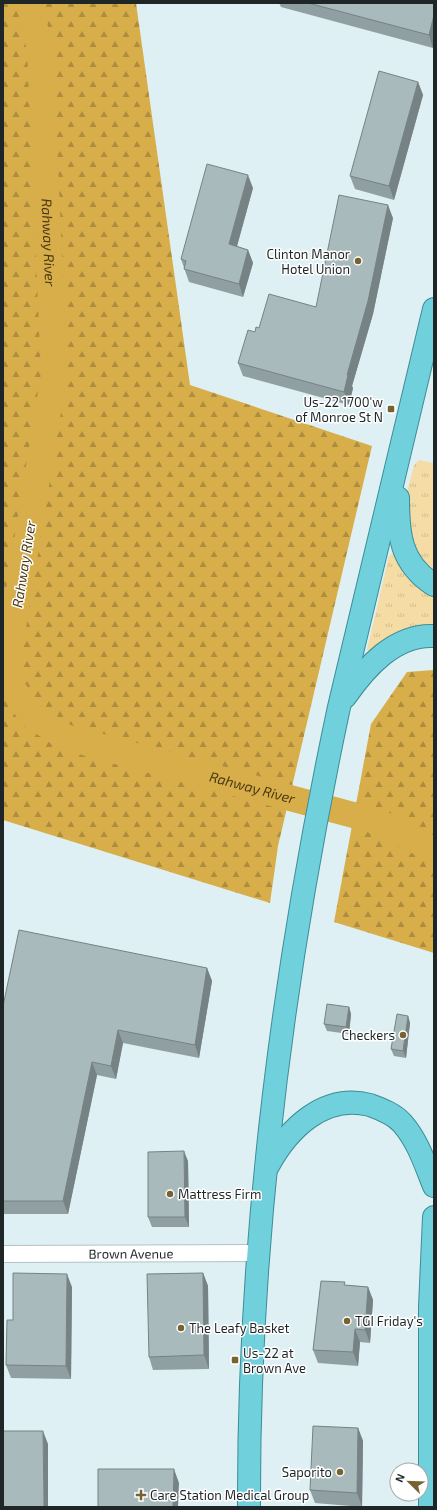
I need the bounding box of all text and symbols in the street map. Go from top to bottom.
water label: Rahway River [38,198,59,287]
place label: Clinton Manor Hotel Union [266,246,350,277]
marker: Clinton Manor Hotel Union [353,256,363,266]
place label: Us-22 1700'w of Monroe St N [295,394,383,425]
marker: Us-22 1700'w of Monroe St N [386,404,396,414]
water label: Rahway River [8,519,39,609]
water label: Rahway River [208,767,297,807]
place label: Checkers [341,1027,395,1043]
marker: Checkers [398,1030,408,1040]
place label: Mattress Firm [178,1186,261,1202]
marker: Mattress Firm [165,1189,175,1199]
street label: Brown Avenue [88,1245,174,1262]
place label: TGI Friday's [355,1313,423,1329]
marker: TGI Friday's [342,1316,352,1326]
place label: The Leafy Basket [189,1320,289,1336]
marker: The Leafy Basket [176,1323,186,1333]
place label: Us-22 at Brown Ave [243,1345,306,1376]
marker: Us-22 at Brown Ave [230,1355,240,1365]
north arrow [389,1462,429,1502]
place label: Saporito [282,1464,332,1480]
marker: Saporito [335,1467,345,1477]
text: N [392,1472,407,1484]
place label: Care Station Medical Group [150,1487,309,1503]
marker: Care Station Medical Group [135,1489,147,1501]

